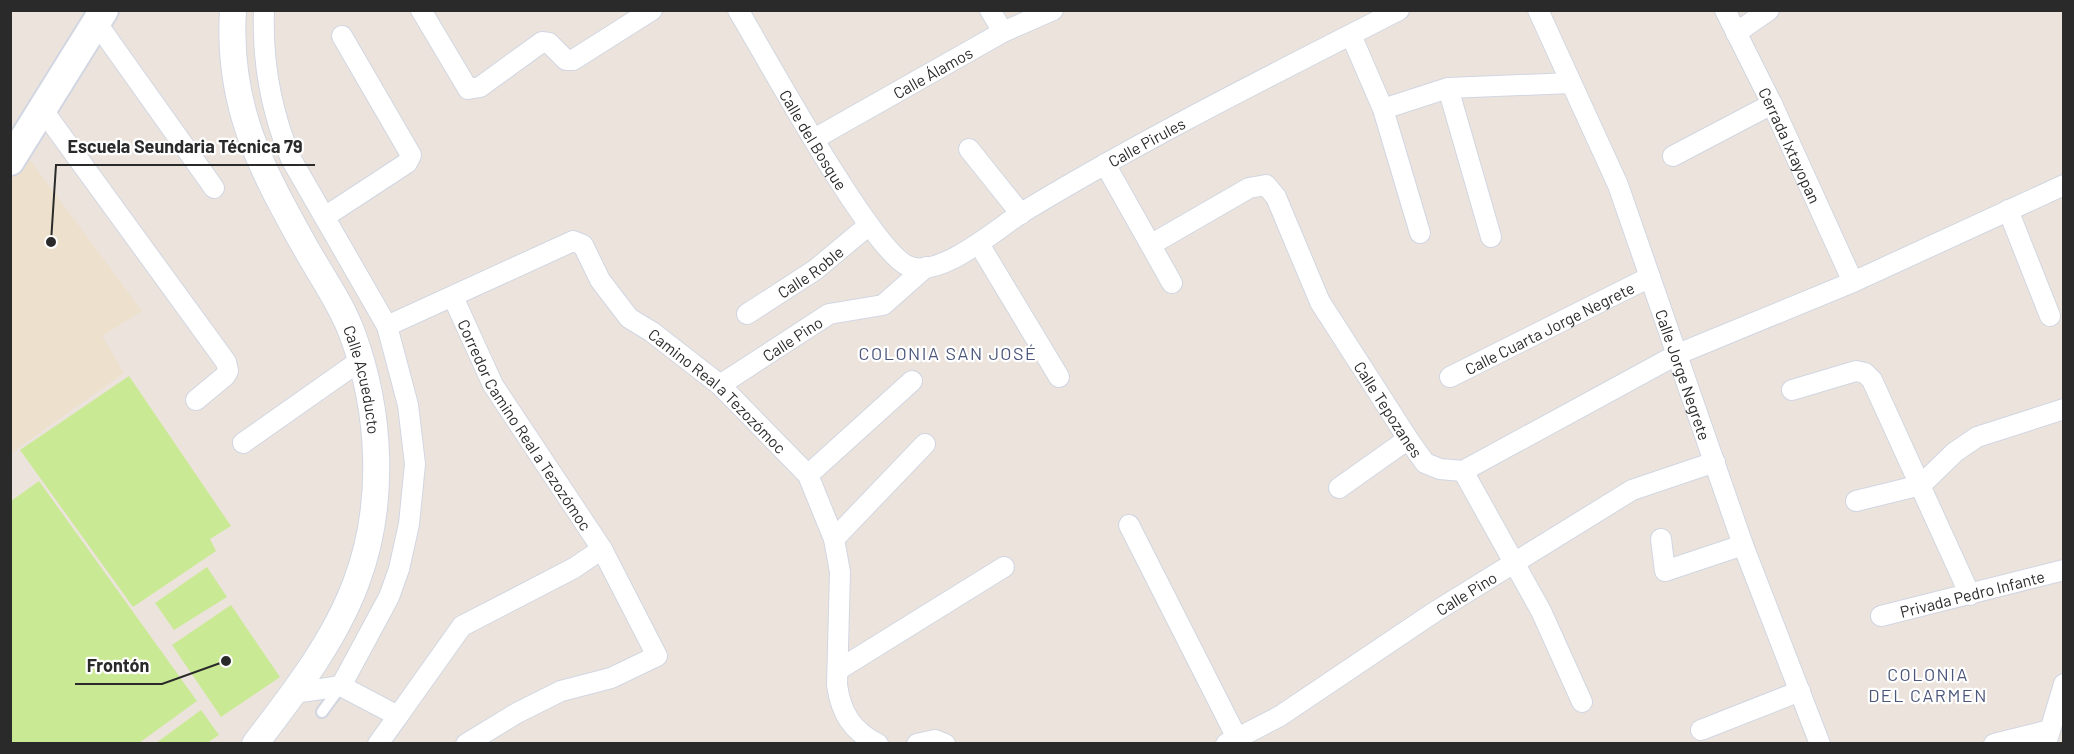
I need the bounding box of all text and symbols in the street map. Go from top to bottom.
street label: Calle Álamos [889,42,975,102]
street label: Cerrada Ixtayopan [1756,84,1825,206]
street label: Calle del Bosque [776,86,852,193]
street label: Calle Pirules [1105,113,1188,170]
callout: Escuela Seundaria Técnica 79 [56,129,315,165]
text: Escuela Seundaria Técnica 79 [68,135,302,157]
street label: Calle Roble [774,241,847,301]
street label: Calle Cuarta Jorge Negrete [1461,277,1637,378]
street label: Calle Jorge Negrete [1652,307,1715,442]
street label: Calle Pino [758,312,826,365]
street label: Corredor Camino Real a Tezozómoc [455,316,596,534]
street label: Calle Acueducto [340,322,384,435]
street label: Camino Real a Tezozómoc [645,324,791,457]
district label: COLONIA SAN JOSÉ [859,342,1037,364]
street label: Calle Tepozanes [1351,357,1427,461]
street label: Privada Pedro Infante [1898,566,2046,620]
street label: Calle Pino [1432,567,1500,619]
callout: Frontón [75,648,162,684]
text: Frontón [87,654,149,676]
district label: COLONIA DEL CARMEN [1868,663,1988,706]

